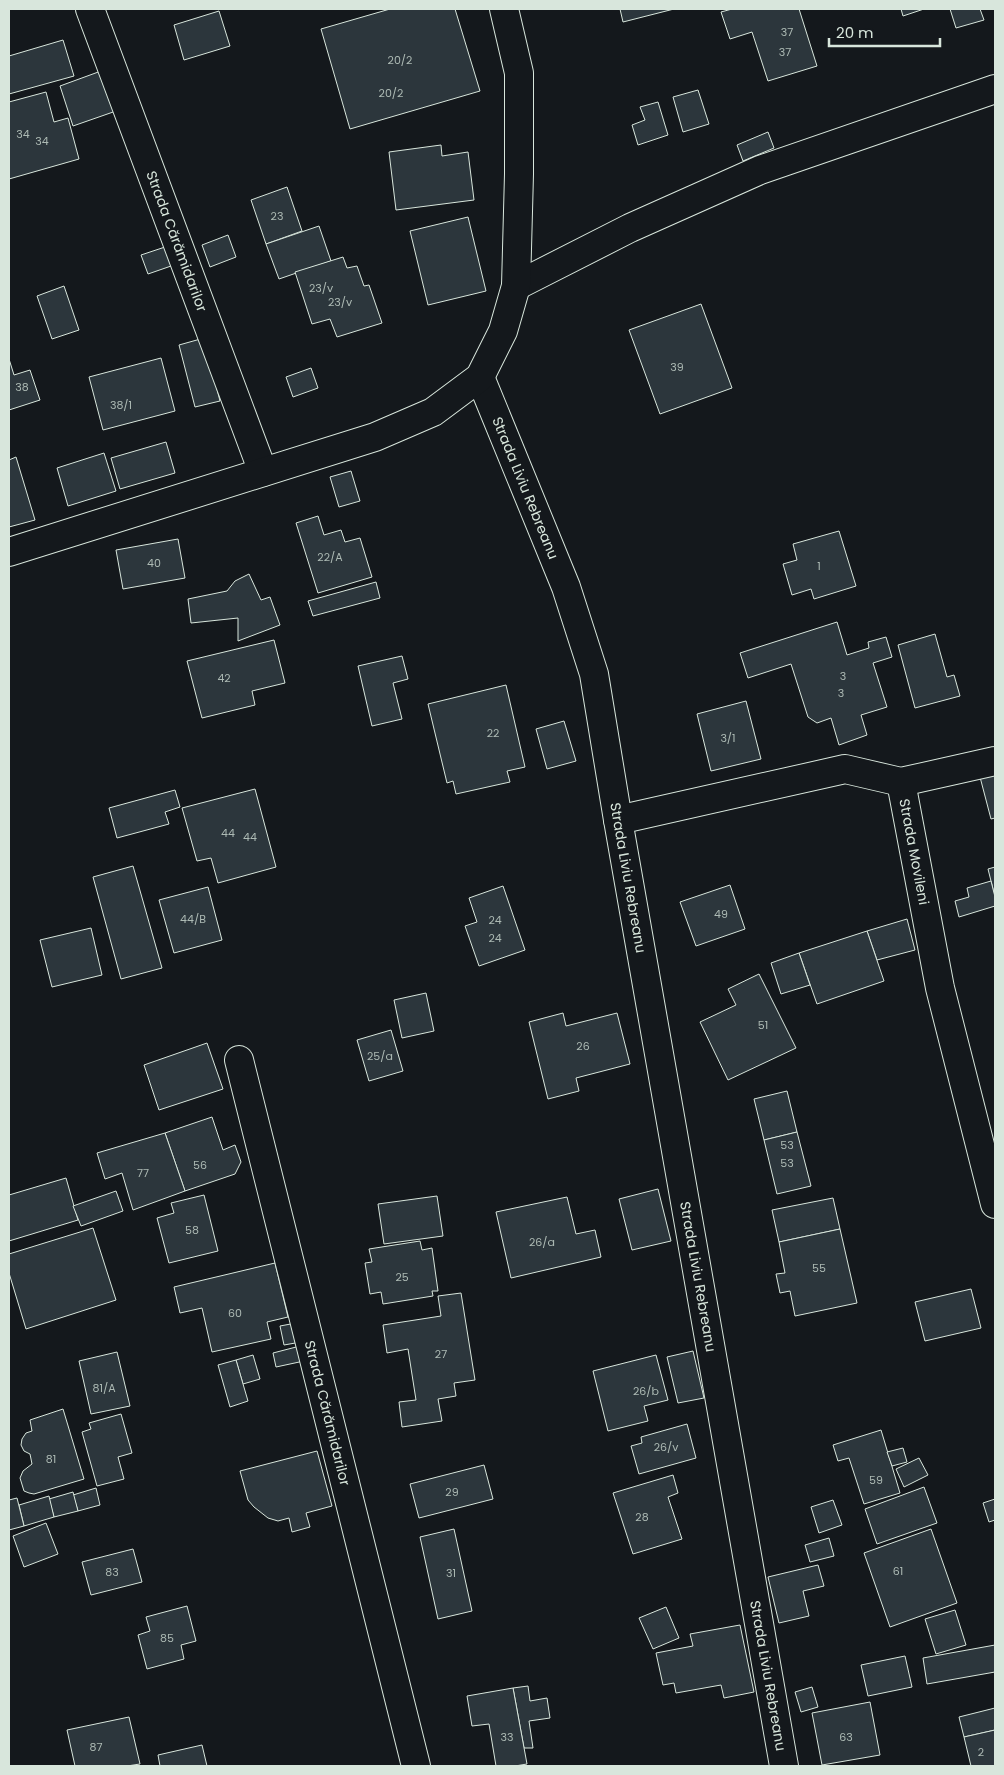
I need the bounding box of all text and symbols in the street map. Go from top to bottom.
scale bar [829,15,940,47]
text: 20 m [836,22,874,43]
house number: 37 [781,24,793,40]
house number: 37 [779,44,791,60]
house number: 20/2 [388,52,412,68]
house number: 20/2 [379,85,403,101]
house number: 34 [16,126,30,142]
house number: 34 [35,133,49,149]
street label: Strada Cărămidarilor [141,168,212,315]
house number: 23 [271,208,283,224]
house number: 23/v [309,280,334,296]
house number: 23/v [328,294,353,310]
house number: 39 [670,359,684,375]
house number: 38 [15,379,29,395]
house number: 38/1 [110,397,132,413]
street label: Strada Liviu Rebreanu [487,414,564,562]
house number: 22/A [317,549,343,565]
house number: 40 [147,555,161,571]
house number: 1 [817,558,821,574]
house number: 3 [840,668,846,684]
house number: 42 [217,670,231,686]
house number: 3 [838,685,844,701]
house number: 22 [487,725,499,741]
house number: 3/1 [720,730,736,746]
street label: Strada Movileni [894,797,934,906]
street label: Strada Liviu Rebreanu [605,801,651,955]
house number: 44 [221,825,235,841]
house number: 44 [243,829,257,845]
house number: 49 [714,906,728,922]
house number: 44/B [180,911,206,927]
house number: 24 [488,912,502,928]
house number: 24 [488,930,502,946]
house number: 51 [758,1017,768,1033]
house number: 26 [576,1038,590,1054]
house number: 25/a [367,1048,393,1064]
house number: 53 [780,1137,794,1153]
house number: 53 [780,1155,794,1171]
house number: 56 [193,1157,207,1173]
house number: 77 [137,1165,149,1181]
street label: Strada Liviu Rebreanu [675,1200,721,1353]
house number: 58 [185,1222,199,1238]
house number: 26/a [529,1234,555,1250]
house number: 55 [812,1260,826,1276]
house number: 25 [395,1269,409,1285]
house number: 60 [228,1305,242,1321]
street label: Strada Cărămidarilor [300,1338,355,1488]
house number: 27 [435,1346,447,1362]
house number: 81/A [92,1380,116,1396]
house number: 26/b [633,1383,659,1399]
house number: 26/v [654,1439,679,1455]
house number: 81 [46,1451,56,1467]
house number: 59 [869,1472,883,1488]
house number: 29 [445,1484,459,1500]
house number: 28 [635,1509,649,1525]
house number: 61 [893,1563,903,1579]
house number: 83 [105,1564,119,1580]
house number: 31 [446,1565,456,1581]
street label: Strada Liviu Rebreanu [745,1599,791,1752]
house number: 85 [160,1630,174,1646]
house number: 33 [501,1729,513,1745]
house number: 63 [839,1729,853,1745]
house number: 87 [90,1739,102,1755]
house number: 2 [978,1744,984,1760]

